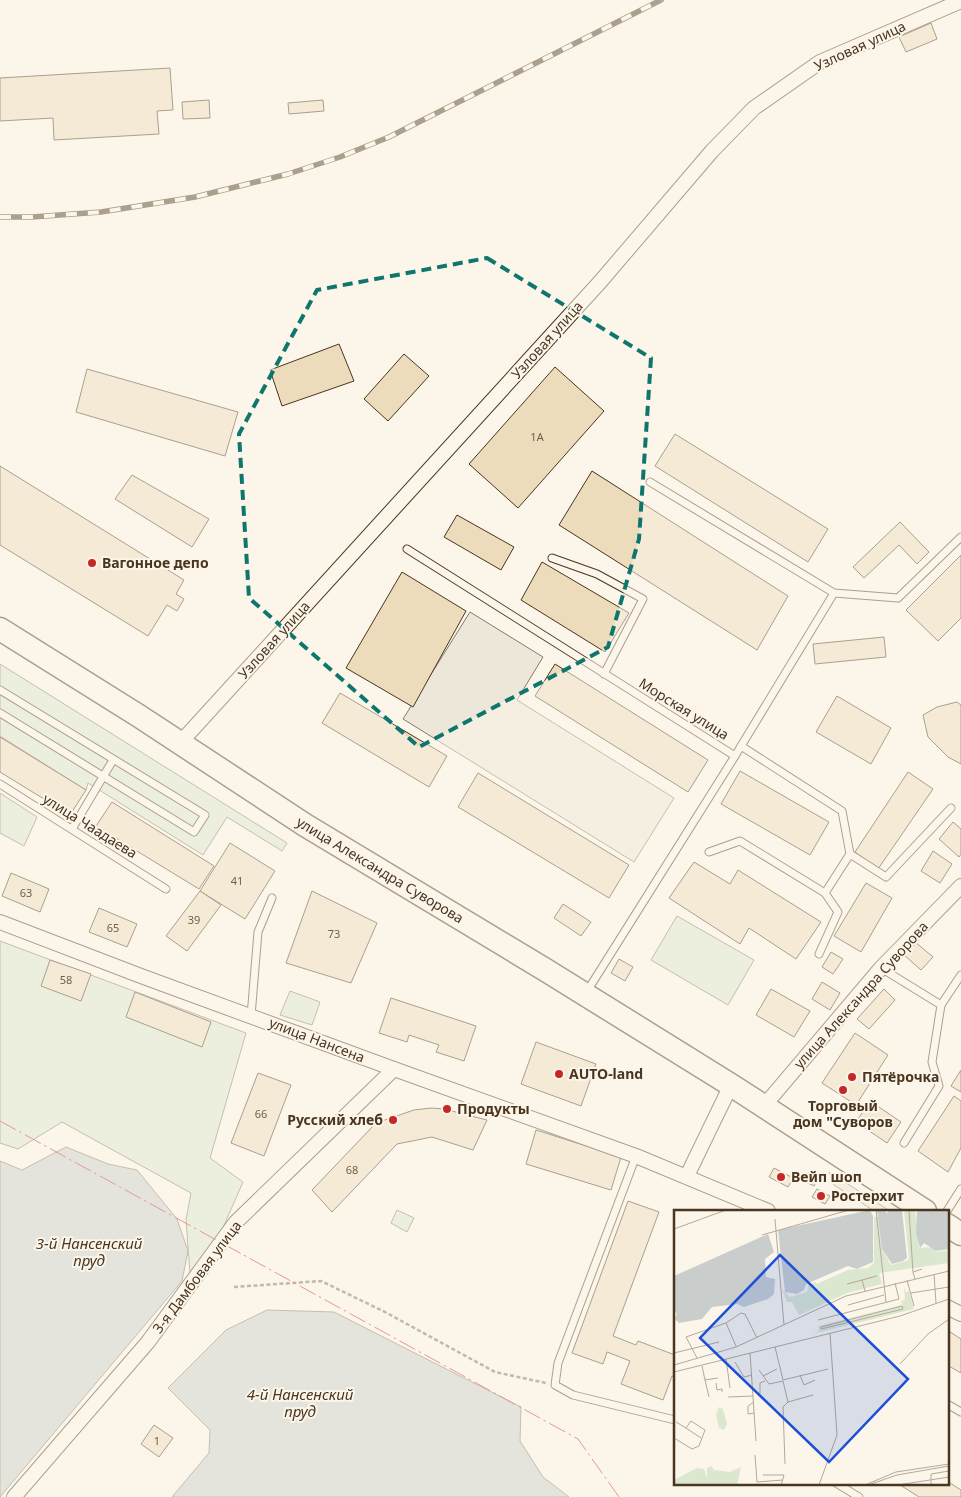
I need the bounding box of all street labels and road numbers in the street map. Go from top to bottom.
street label: Узловая улица [811,16,909,75]
street label: Узловая улица [507,297,587,383]
street label: Узловая улица [234,597,314,683]
street label: Морская улица [636,673,733,744]
street label: улица Чаадаева [39,789,141,862]
street label: улица Александра Суворова [293,812,467,927]
street label: улица Александра Суворова [789,917,932,1072]
street label: улица Нансена [267,1013,368,1066]
street label: 3-я Дамбовая улица [148,1216,245,1337]

